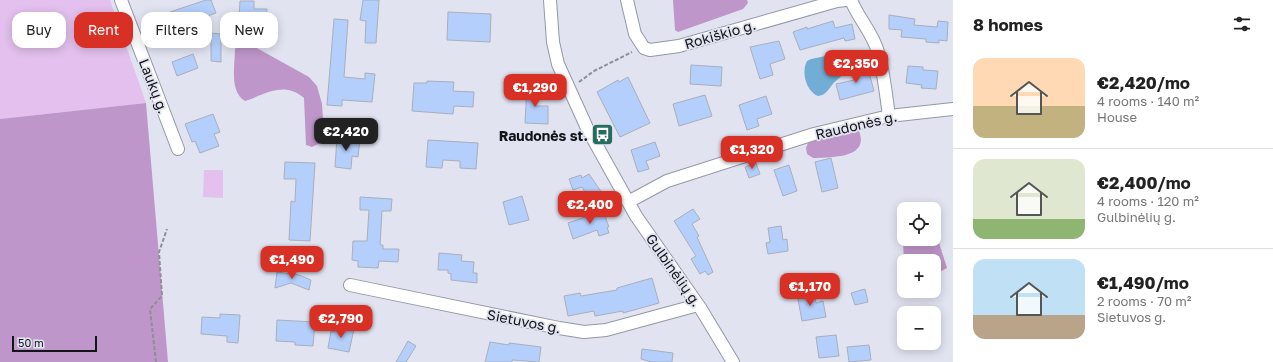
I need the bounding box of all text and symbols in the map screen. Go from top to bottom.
chip: Buy [12,12,66,48]
chip: Rent [74,12,133,48]
chip: Filters [141,12,212,48]
chip: New [220,12,278,48]
icon: filters [1231,13,1253,35]
text: 8 homes [973,14,1043,35]
street label: Rokiškio g. [682,16,758,52]
pin: €2,350 [823,50,889,84]
text: €2,350 [833,55,879,71]
street label: Laukų g. [136,56,172,116]
text: €2,420/mo [1097,72,1190,93]
pin: €1,290 [502,74,568,108]
icon: home [1005,74,1053,122]
text: €1,290 [513,79,557,95]
text: 4 rooms · 140 m² [1097,93,1199,109]
street label: Raudonės g. [814,107,898,143]
text: House [1097,109,1137,125]
pin: €2,420 [313,118,379,152]
bus stop icon: Raudonės st. [590,122,616,148]
text: €2,420 [323,123,369,139]
place label: Raudonės st. [499,127,588,144]
pin: €1,320 [719,136,785,170]
text: €1,320 [730,141,774,157]
text: €2,400/mo [1097,172,1191,193]
icon: home [1005,175,1053,223]
pin: €2,400 [557,191,623,225]
text: 4 rooms · 120 m² [1097,193,1199,209]
text: €2,400 [567,196,613,212]
map controls [897,202,941,350]
button: locate [897,202,941,246]
text: Gulbinėlių g. [1097,209,1176,225]
street label: Gulbinėlių g. [643,230,705,310]
pin: €1,490 [259,246,325,280]
text: €1,490 [270,251,314,267]
button: + [897,254,941,298]
text: €1,490/mo [1097,272,1189,293]
pin: €1,170 [777,273,843,307]
icon: home [1005,275,1053,323]
text: €1,170 [789,278,831,294]
text: 2 rooms · 70 m² [1097,293,1192,309]
pin: €2,790 [308,305,374,339]
street label: Sietuvos g. [486,306,562,336]
button: − [897,306,941,350]
text: Sietuvos g. [1097,309,1166,325]
text: €2,790 [318,310,364,326]
scale bar [12,334,97,353]
text: 50 m [18,336,44,349]

